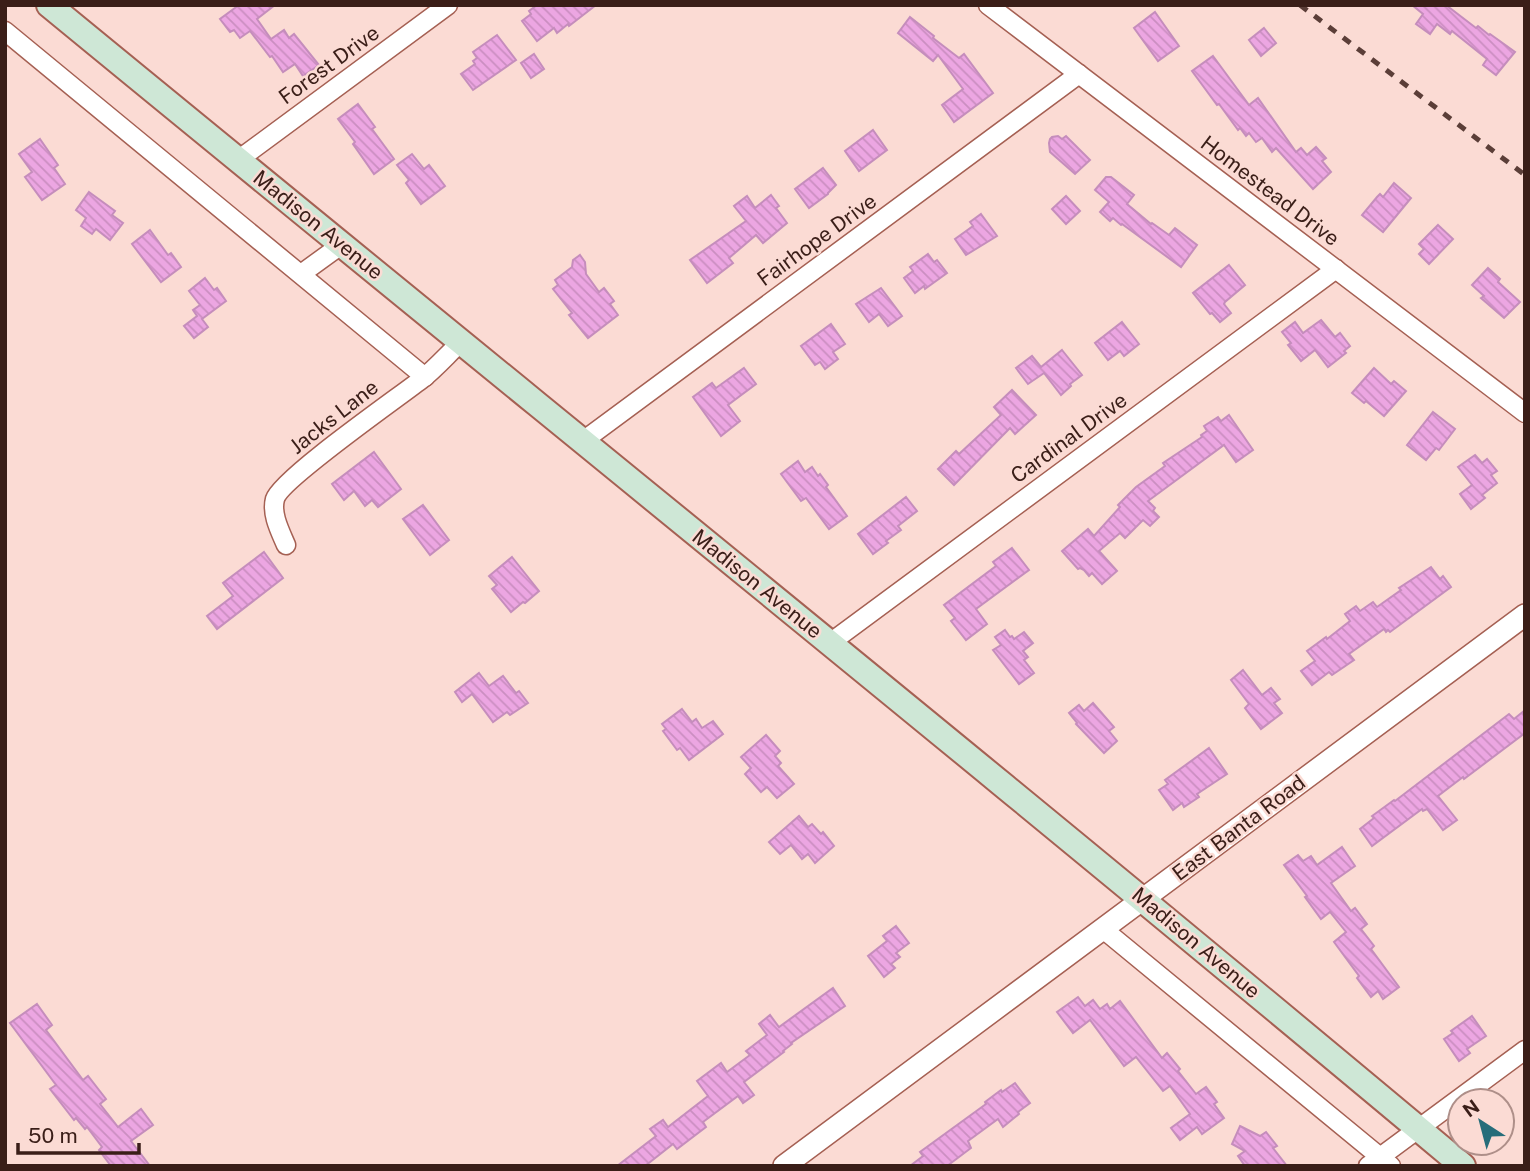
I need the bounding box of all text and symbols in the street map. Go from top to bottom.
street label: Forest Drive [274,20,384,109]
street label: Homestead Drive [1196,130,1345,251]
street label: Madison Avenue [248,165,388,285]
street label: Fairhope Drive [752,188,881,291]
street label: Jacks Lane [284,374,383,459]
street label: Cardinal Drive [1006,387,1132,488]
street label: Madison Avenue [687,524,827,644]
street label: East Banta Road [1167,769,1310,886]
street label: Madison Avenue [1127,882,1266,1004]
north arrow [1446,1087,1516,1157]
text: N [1459,1095,1483,1122]
scale bar [18,1112,138,1156]
text: 50 m [28,1123,78,1148]

